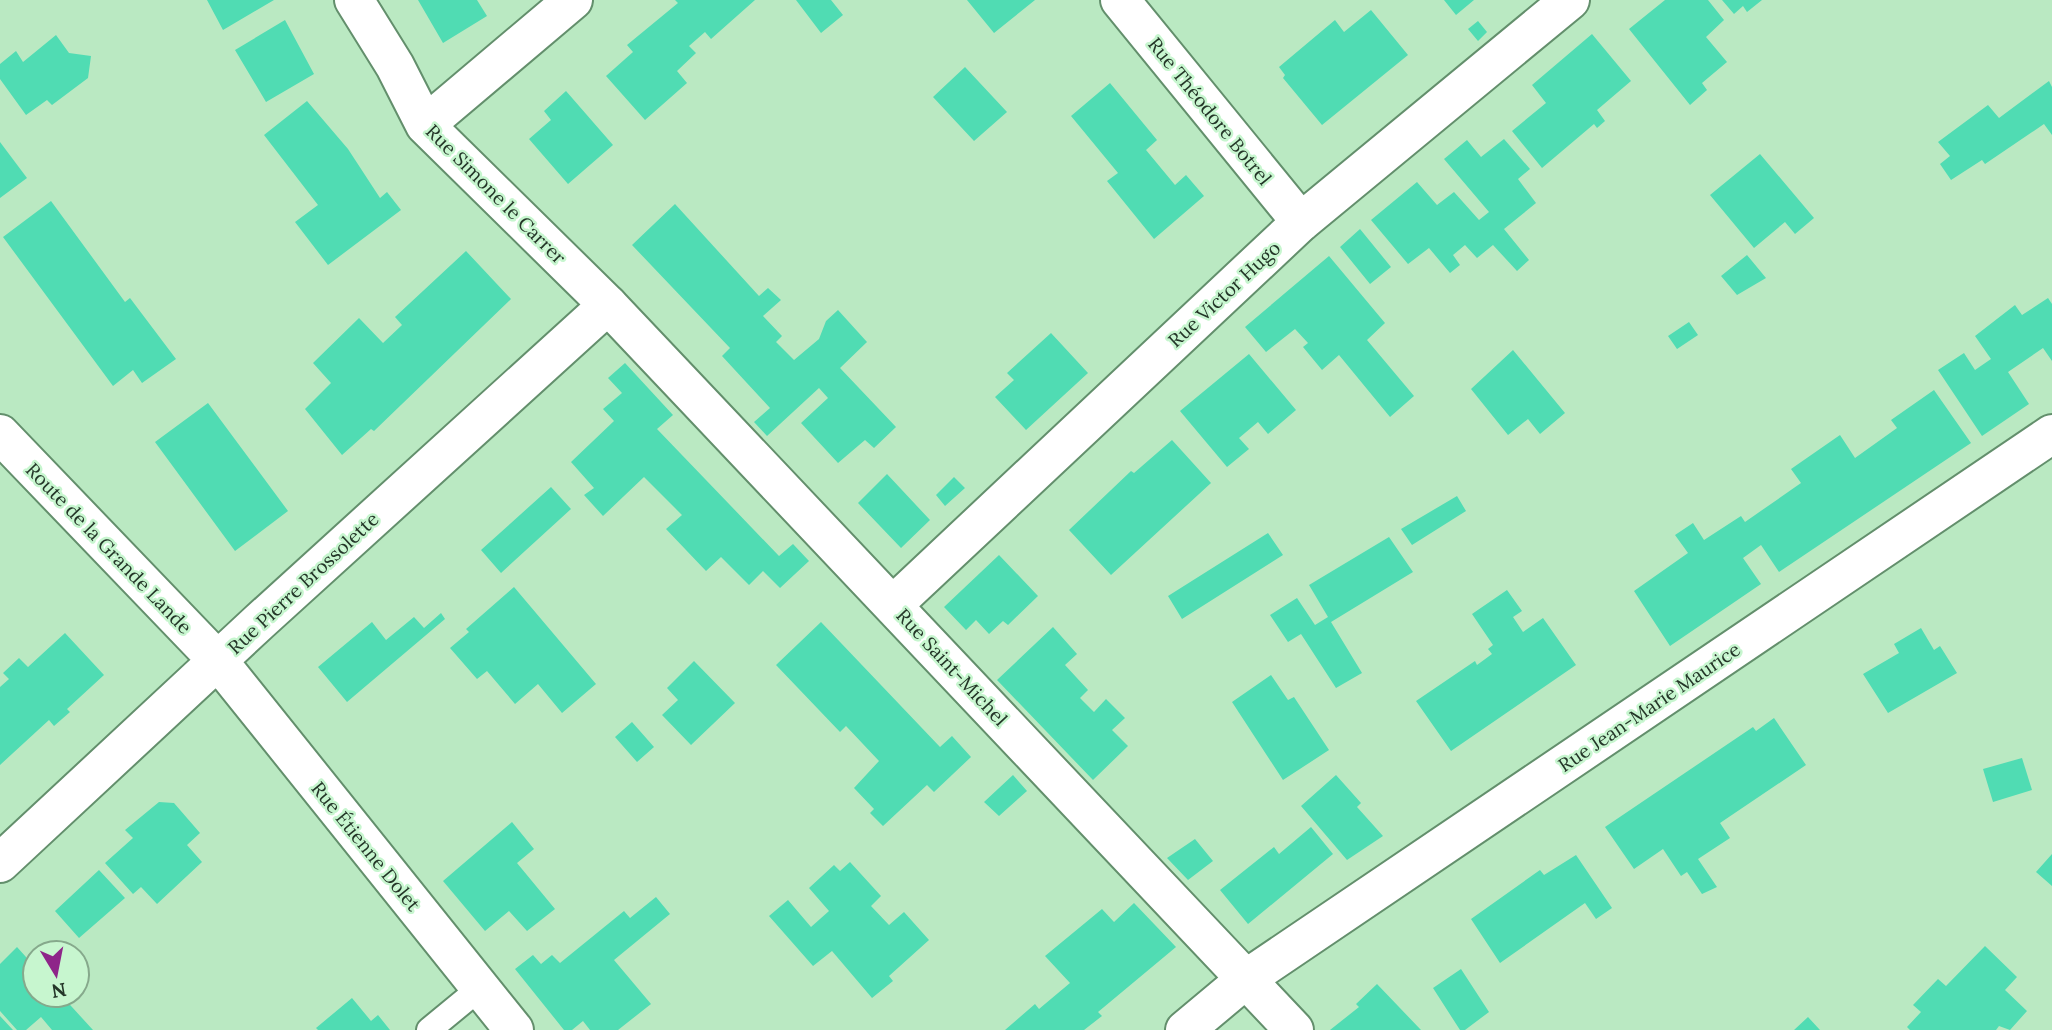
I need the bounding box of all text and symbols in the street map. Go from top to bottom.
street label: Rue Théodore Botrel [1143,32,1277,190]
street label: Rue Simone le Carrer [421,119,571,269]
street label: Rue Victor Hugo [1163,236,1285,352]
street label: Route de la Grande Lande [21,457,197,639]
street label: Rue Pierre Brossolette [223,507,383,659]
street label: Rue Saint-Michel [891,603,1013,731]
street label: Rue Jean-Marie Maurice [1553,637,1745,777]
street label: Rue Étienne Dolet [306,776,426,916]
north arrow [21,939,91,1009]
text: N [49,978,68,1004]

